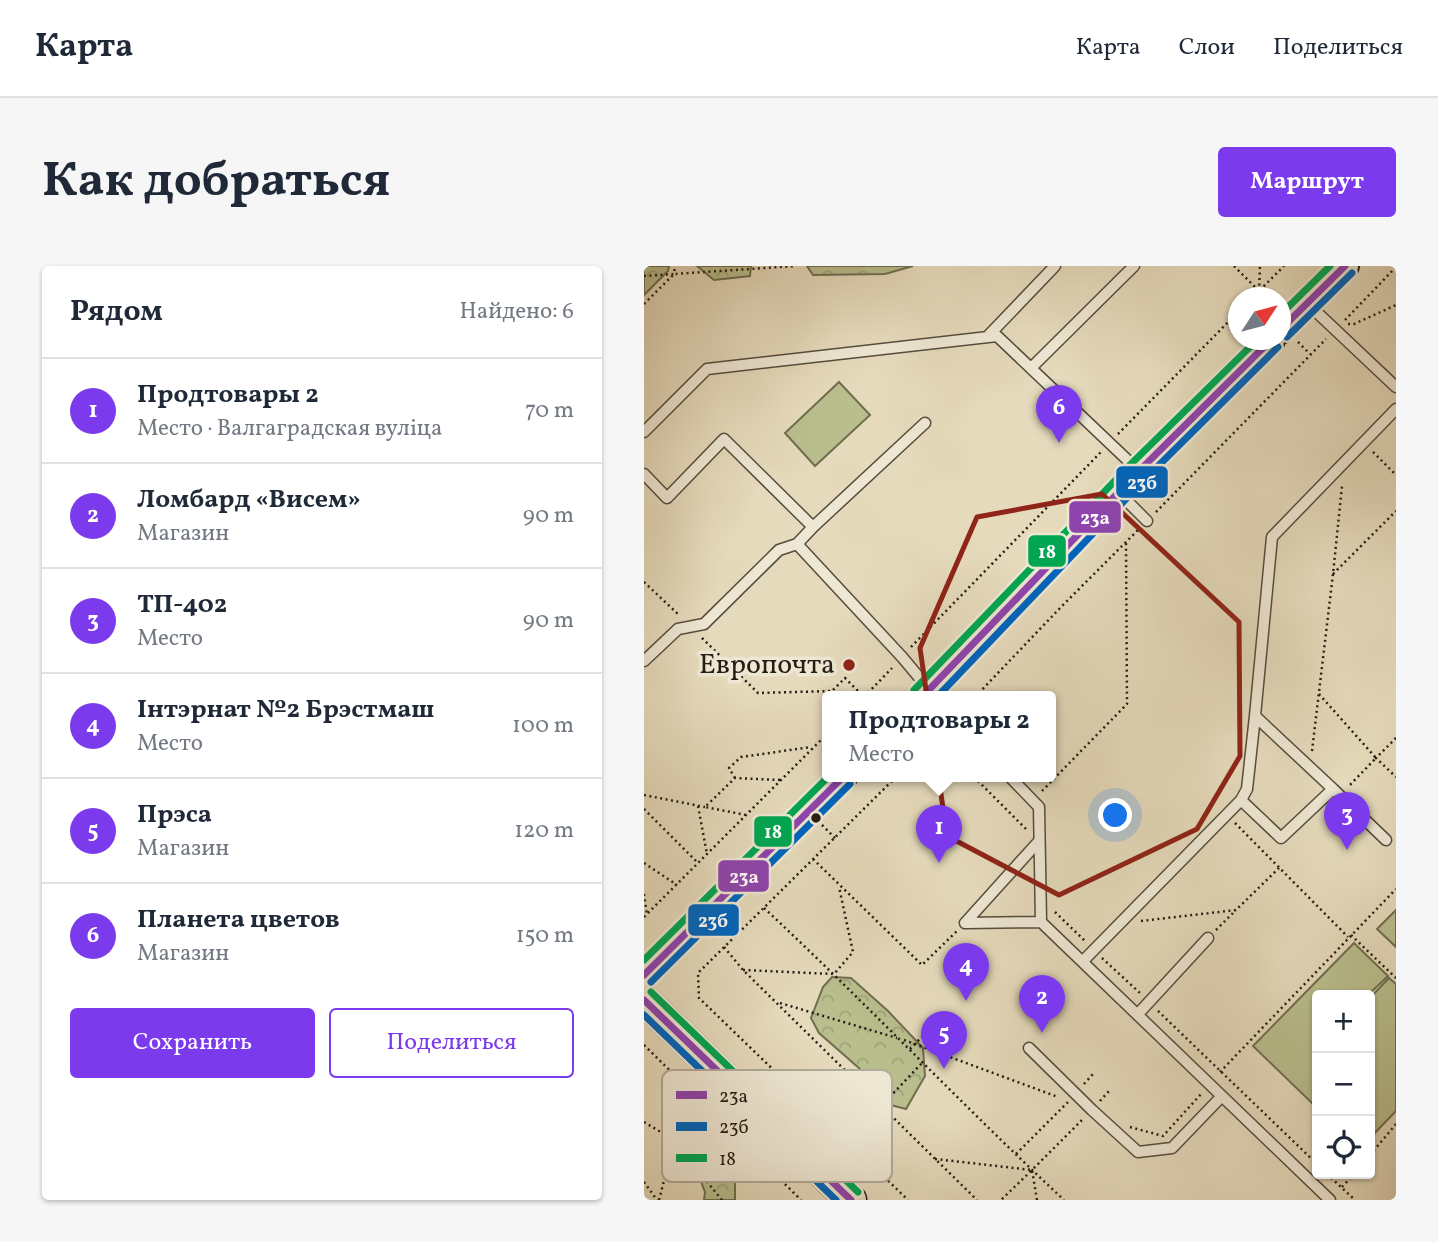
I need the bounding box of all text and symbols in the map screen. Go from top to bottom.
text: Карта [35,25,133,71]
text: Карта [1076,31,1141,65]
text: Слои [1179,31,1235,65]
text: Поделиться [1273,31,1403,65]
button: Маршрут [1218,147,1396,217]
text: Как добраться [42,148,390,217]
north arrow [1228,287,1291,350]
text: Рядом [70,291,163,333]
text: Найдено: 6 [459,296,574,328]
text: Продтовары 2 [137,377,319,413]
pin: 6 [1036,385,1082,443]
text: 1 [88,395,98,427]
text: 70 m [525,395,574,427]
text: Место · Валгаградская вуліца [137,413,443,445]
line badge: 23б [1115,465,1169,499]
text: 23б [1127,471,1157,497]
text: Ломбард «Висем» [137,482,361,518]
text: 2 [87,500,99,532]
text: 90 m [523,500,574,532]
line badge: 23а [1068,500,1122,534]
text: 23а [1080,506,1110,532]
text: Магазин [137,518,229,550]
line badge: 18 [1027,534,1067,568]
text: 18 [1038,540,1056,566]
text: ТП-402 [137,587,227,623]
text: 3 [87,605,99,637]
text: 90 m [523,605,574,637]
text: Место [137,623,203,655]
place label: Европочта [699,646,835,685]
marker: Европочта [841,657,857,673]
popup [822,691,1056,782]
text: Інтэрнат №2 Брэстмаш [137,692,434,728]
text: Продтовары 2 [848,703,1030,739]
text: 4 [86,710,100,742]
text: 100 m [512,710,574,742]
text: Место [137,728,203,760]
text: Место [848,739,914,771]
pin: 3 [1324,792,1370,850]
text: Прэса [137,797,212,833]
your location [1098,798,1132,832]
pin: 1 [916,805,962,863]
unlabelled marker [809,811,823,825]
text: 5 [87,815,99,847]
text: 120 m [514,815,574,847]
line badge: 18 [753,815,793,848]
text: 18 [764,820,782,846]
text: Магазин [137,833,229,865]
line badge: 23а [717,859,770,893]
text: 23а [729,865,759,891]
text: Планета цветов [137,902,340,938]
line badge: 23б [687,903,740,937]
text: 23б [698,909,728,935]
text: 6 [87,920,99,952]
text: 150 m [516,920,574,952]
text: Магазин [137,938,229,970]
pin: 4 [943,943,989,1001]
pin: 2 [1019,975,1065,1033]
map controls [1312,990,1375,1179]
button: + [1312,990,1375,1053]
button: Сохранить [70,1008,315,1078]
button: Поделиться [329,1008,574,1078]
pin: 5 [921,1011,967,1069]
button: − [1312,1053,1375,1116]
legend [662,1070,892,1182]
text: 23а [719,1084,748,1110]
text: 23б [719,1115,748,1141]
button: locate [1312,1116,1375,1179]
text: 18 [719,1147,736,1173]

